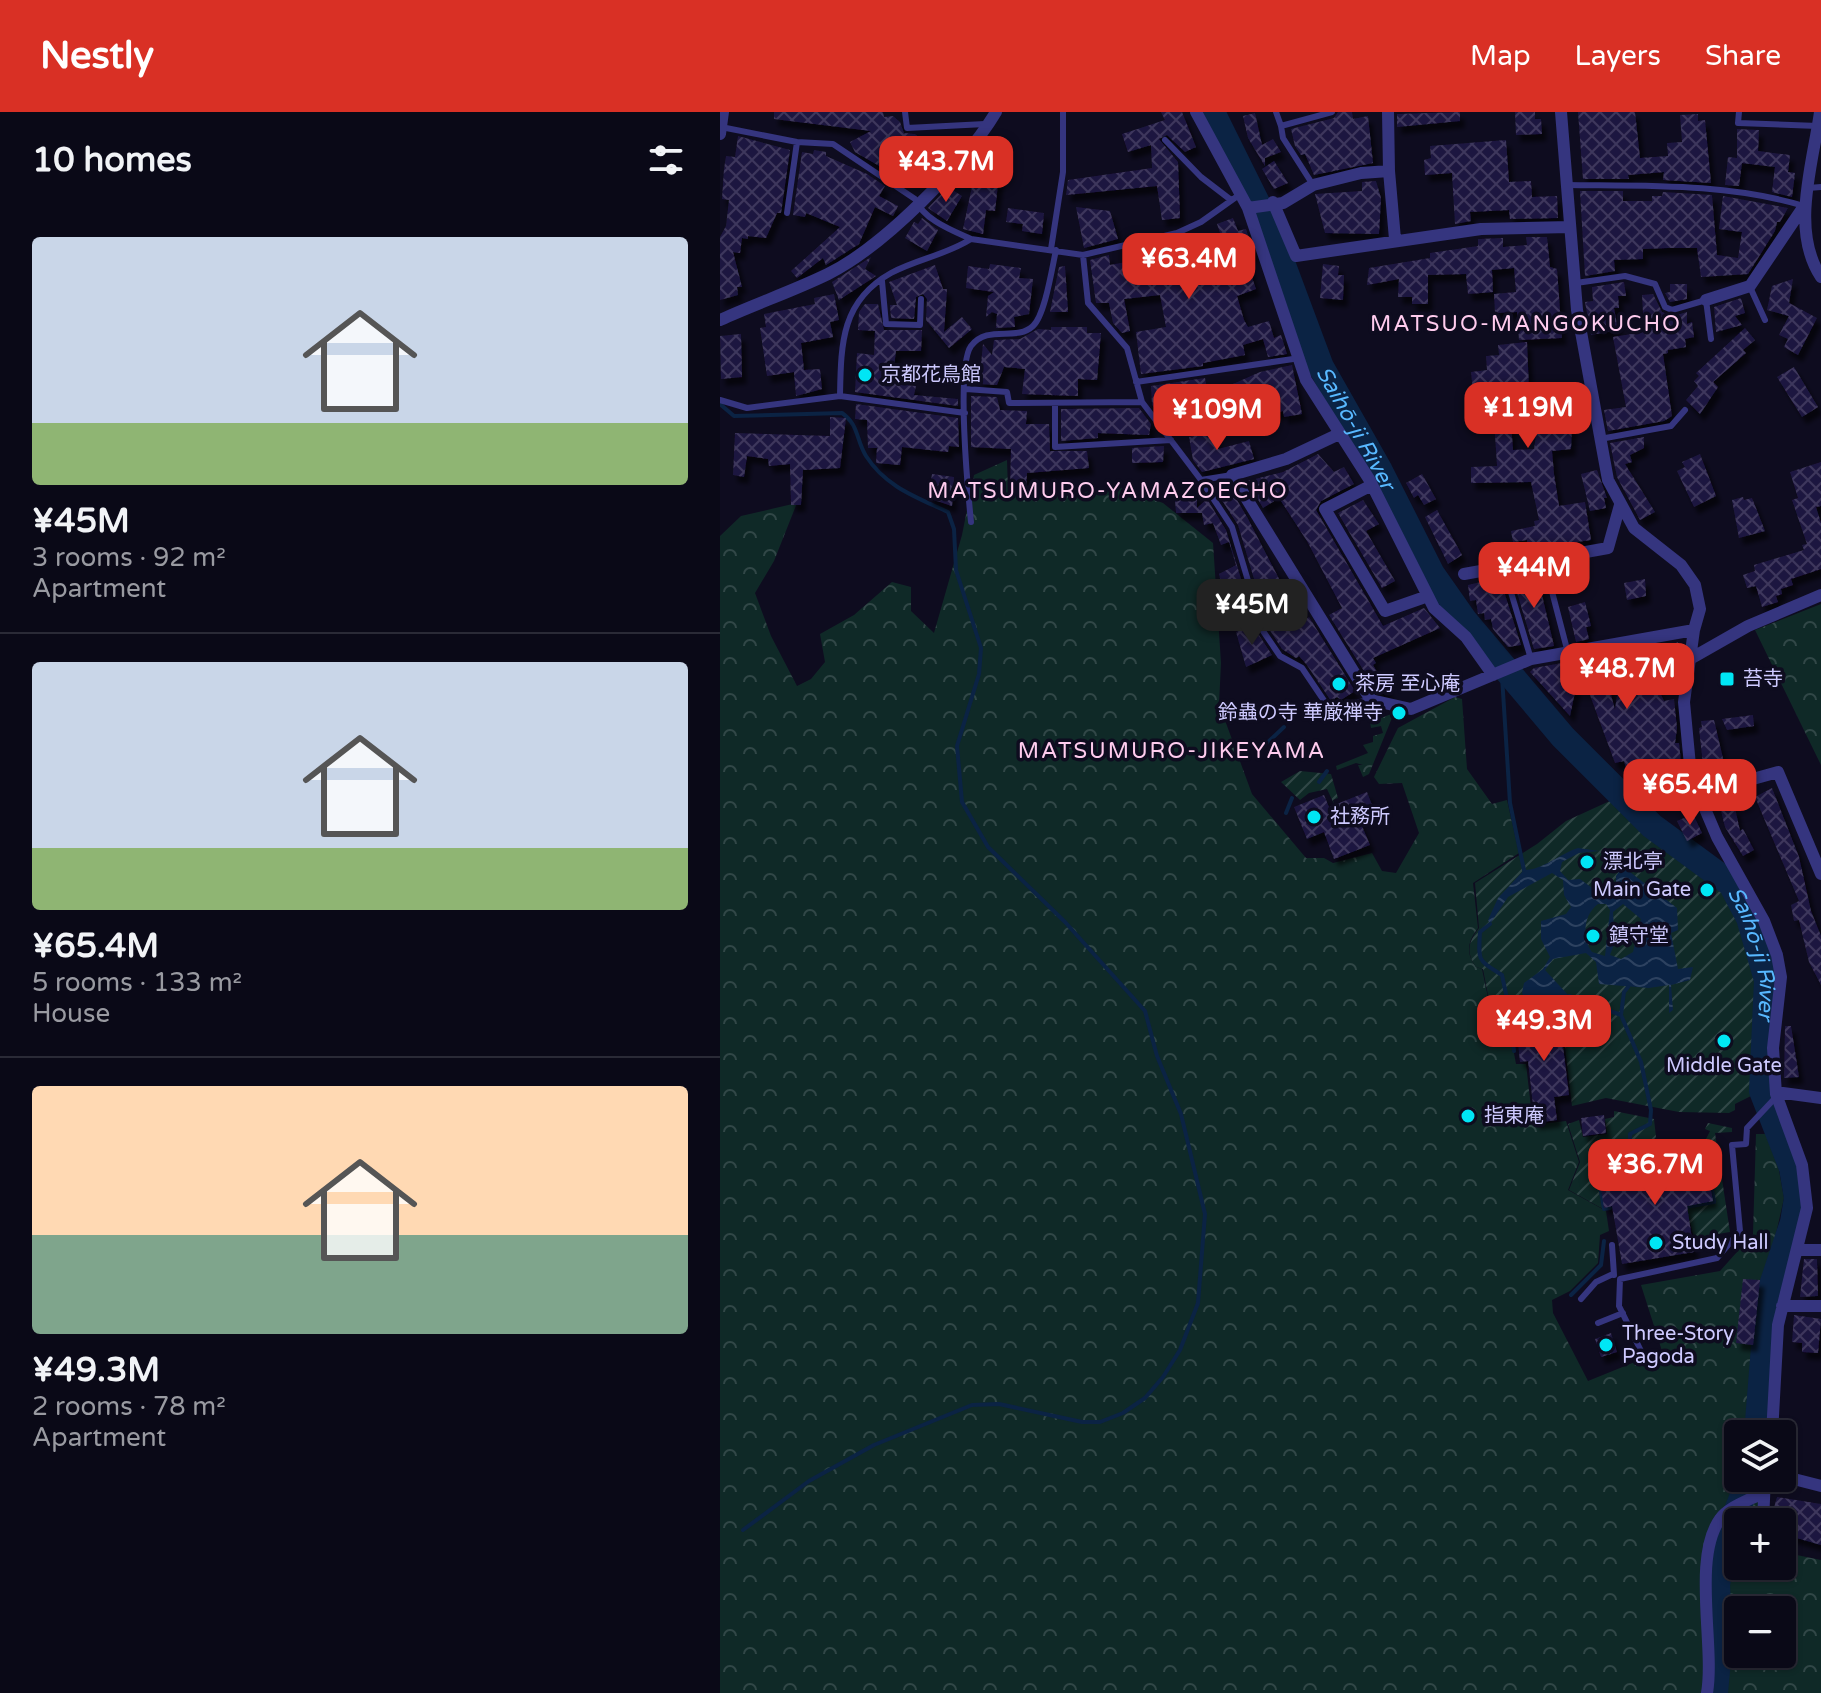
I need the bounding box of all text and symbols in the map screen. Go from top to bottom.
text: Nestly [40,33,154,79]
text: Map [1470,39,1531,73]
text: Layers [1575,39,1661,73]
text: Share [1705,39,1781,73]
pin: ¥43.7M [881,136,1011,204]
icon: filters [644,138,688,182]
text: 10 homes [32,140,192,181]
text: ¥43.7M [897,146,995,177]
pin: ¥63.4M [1124,233,1254,301]
text: ¥63.4M [1140,243,1238,274]
icon: home [288,289,432,433]
district label: MATSUO-MANGOKUCHO [1370,311,1682,337]
water label: Saihō-ji River [1310,362,1402,497]
place label: 京都花鳥館 [881,363,981,387]
marker: 京都花鳥館 [856,366,874,384]
pin: ¥119M [1472,382,1584,450]
pin: ¥109M [1161,384,1273,452]
text: ¥119M [1482,392,1574,423]
text: ¥109M [1171,394,1263,425]
district label: MATSUMURO-YAMAZOECHO [927,478,1289,504]
text: ¥45M [32,501,130,542]
text: 3 rooms · 92 m² [32,542,226,573]
pin: ¥44M [1487,542,1581,610]
text: ¥44M [1497,552,1571,583]
text: Apartment [32,573,166,604]
pin: ¥45M [1205,579,1299,647]
text: ¥45M [1215,589,1289,620]
pin: ¥48.7M [1562,643,1692,711]
text: ¥48.7M [1578,653,1676,684]
place label: 苔寺 [1743,667,1783,691]
marker: 苔寺 [1718,670,1736,688]
place label: 茶房 至心庵 [1355,672,1460,696]
marker: 茶房 至心庵 [1330,675,1348,693]
place label: 鈴蟲の寺 華厳禅寺 [1218,701,1383,725]
marker: 鈴蟲の寺 華厳禅寺 [1390,704,1408,722]
icon: home [288,714,432,858]
district label: MATSUMURO-JIKEYAMA [1018,738,1326,764]
pin: ¥65.4M [1625,759,1755,827]
text: ¥65.4M [1641,769,1739,800]
place label: 社務所 [1330,805,1390,829]
marker: 社務所 [1305,808,1323,826]
place label: 漂北亭 [1603,850,1663,874]
marker: 漂北亭 [1578,853,1596,871]
place label: Main Gate [1593,878,1691,902]
marker: Main Gate [1698,881,1716,899]
water label: Saihō-ji River [1722,883,1781,1023]
place label: 鎮守堂 [1609,924,1669,948]
text: ¥65.4M [32,926,159,967]
marker: 鎮守堂 [1584,927,1602,945]
text: 5 rooms · 133 m² [32,967,242,998]
pin: ¥49.3M [1479,995,1609,1063]
text: House [32,998,110,1029]
text: ¥49.3M [1495,1005,1593,1036]
marker: Middle Gate [1715,1032,1733,1050]
place label: Middle Gate [1666,1054,1782,1078]
place label: 指東庵 [1484,1104,1544,1128]
marker: 指東庵 [1459,1107,1477,1125]
icon: home [288,1138,432,1282]
pin: ¥36.7M [1590,1139,1720,1207]
text: ¥36.7M [1606,1149,1704,1180]
place label: Study Hall [1672,1231,1769,1255]
marker: Study Hall [1647,1234,1665,1252]
place label: Three-Story Pagoda [1622,1322,1734,1369]
marker: Three-Story Pagoda [1597,1336,1615,1354]
text: ¥49.3M [32,1350,160,1391]
text: 2 rooms · 78 m² [32,1391,226,1422]
map controls [1724,1420,1796,1668]
button: layers [1724,1420,1796,1492]
text: Apartment [32,1422,166,1453]
button: + [1724,1508,1796,1580]
button: − [1724,1596,1796,1668]

